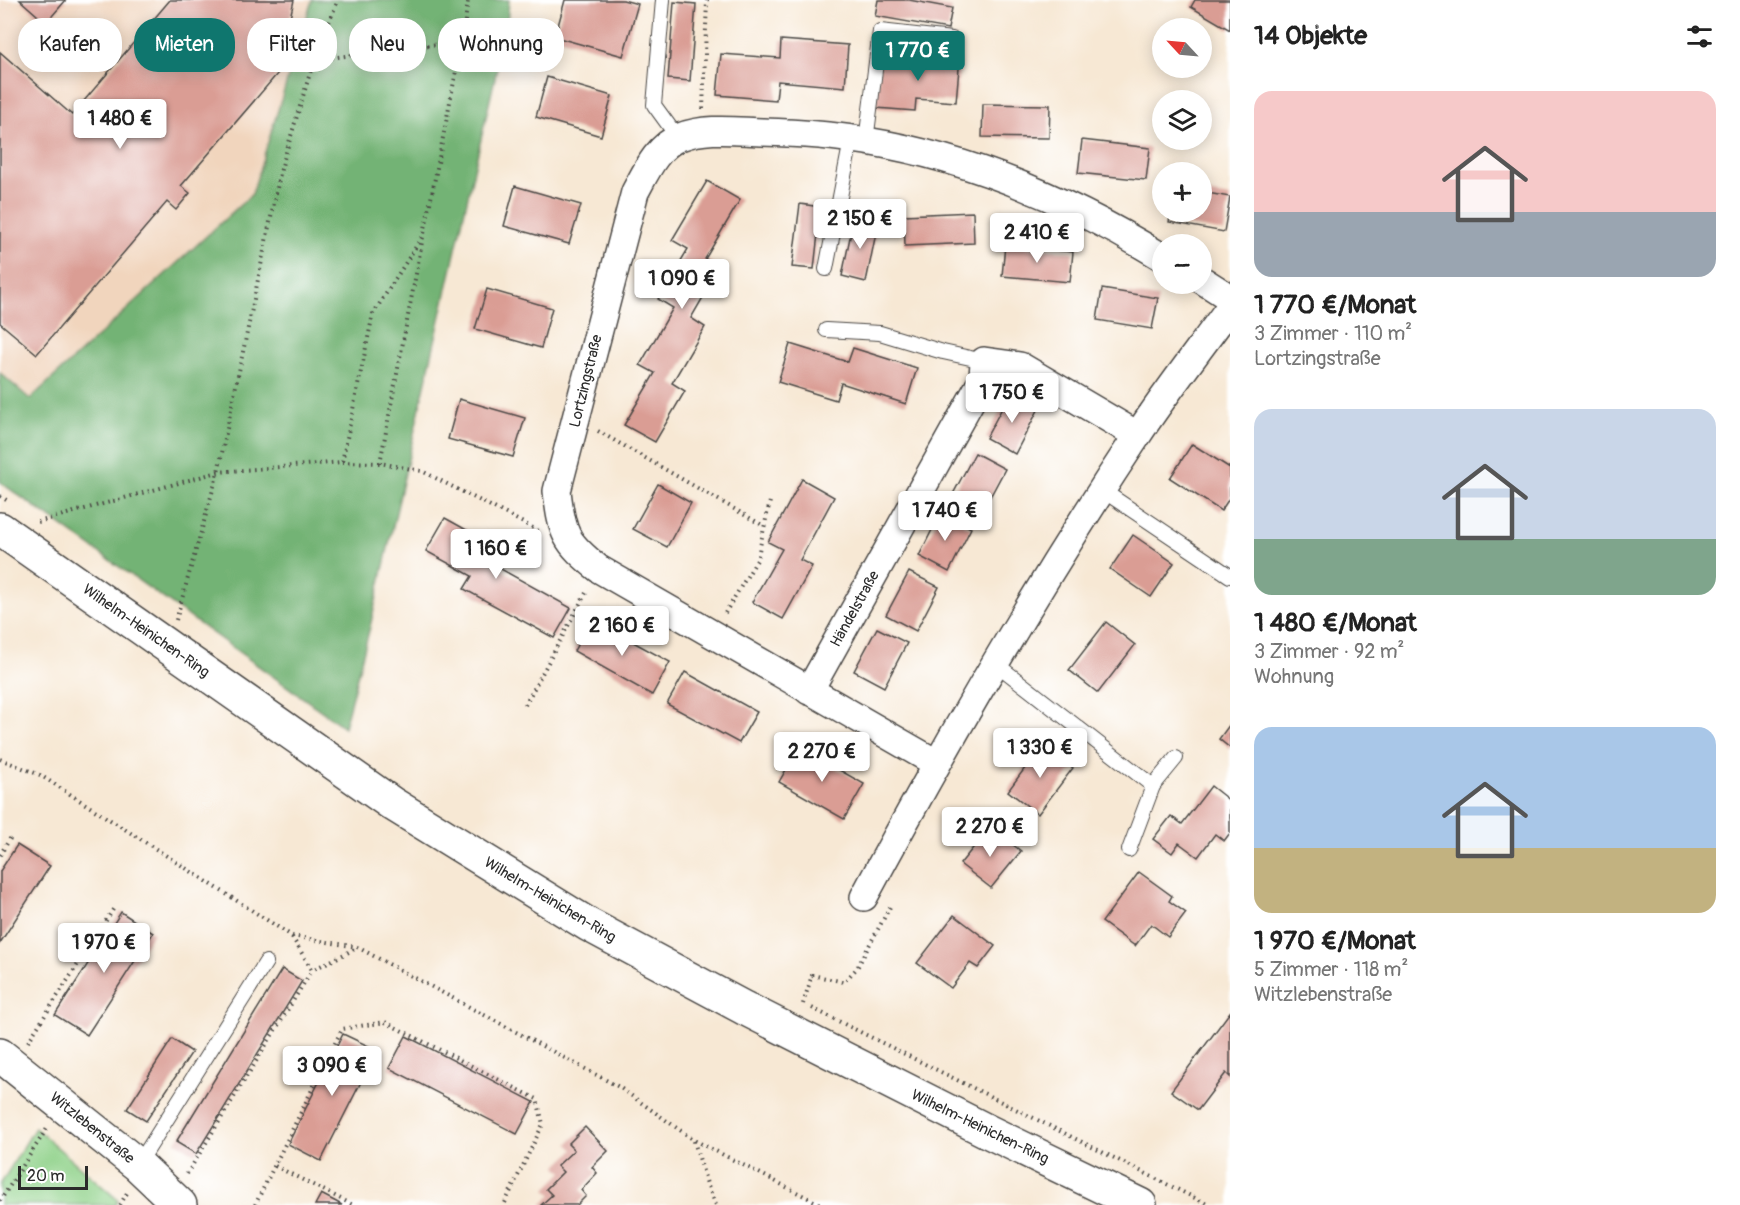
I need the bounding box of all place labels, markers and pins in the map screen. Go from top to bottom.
pin: 1 770 € [863,31,973,82]
pin: 1 480 € [65,99,175,150]
pin: 2 150 € [805,199,915,250]
pin: 2 410 € [982,213,1092,264]
pin: 1 090 € [627,259,737,310]
pin: 1 750 € [957,373,1067,424]
pin: 1 740 € [890,491,1000,542]
pin: 1 160 € [441,529,551,580]
pin: 2 160 € [567,606,677,657]
pin: 1 330 € [985,728,1095,779]
pin: 2 270 € [767,732,877,783]
pin: 2 270 € [935,807,1045,858]
pin: 1 970 € [49,923,159,974]
pin: 3 090 € [277,1046,387,1097]

